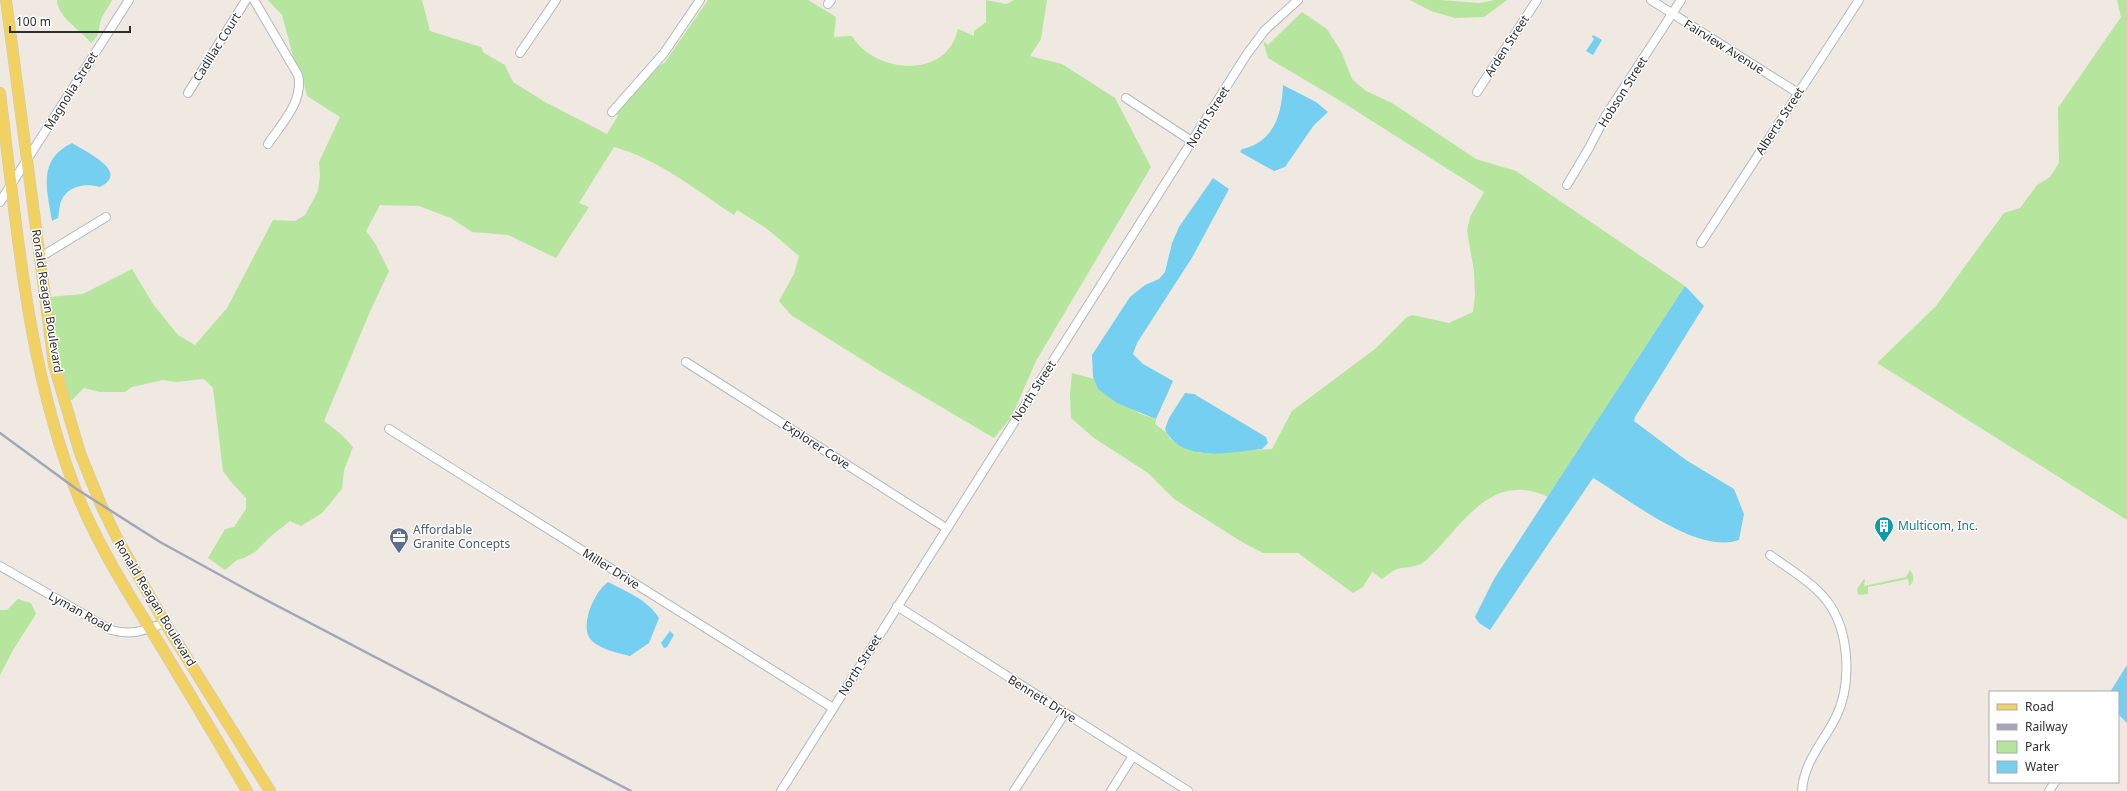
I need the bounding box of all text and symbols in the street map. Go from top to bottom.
scale bar [10,8,130,34]
street label: Cadillac Court [189,9,245,84]
street label: Arden Street [1480,11,1533,80]
text: 100 m [16,13,51,30]
street label: Fairview Avenue [1681,15,1768,78]
street label: Magnolia Street [40,48,102,133]
street label: Hobson Street [1594,53,1651,130]
street label: North Street [1182,82,1234,151]
street label: Alberta Street [1751,83,1808,158]
street label: Ronald Reagan Boulevard [28,228,67,374]
street label: North Street [1007,356,1060,425]
street label: Explorer Cove [779,416,854,473]
building icon: Multicom, Inc. [1873,515,1895,543]
place label: Multicom, Inc. [1898,517,1978,534]
place label: Affordable Granite Concepts [413,521,510,552]
office icon: Affordable Granite Concepts [388,526,410,554]
street label: Ronald Reagan Boulevard [111,536,200,669]
street label: Miller Drive [579,544,643,593]
street label: Lyman Road [46,587,115,636]
street label: North Street [834,630,886,699]
street label: Bennett Drive [1005,671,1080,726]
legend [1989,691,2119,783]
text: Road [2025,698,2054,715]
text: Railway [2025,718,2069,735]
text: Park [2025,738,2051,755]
text: Water [2025,758,2059,775]

